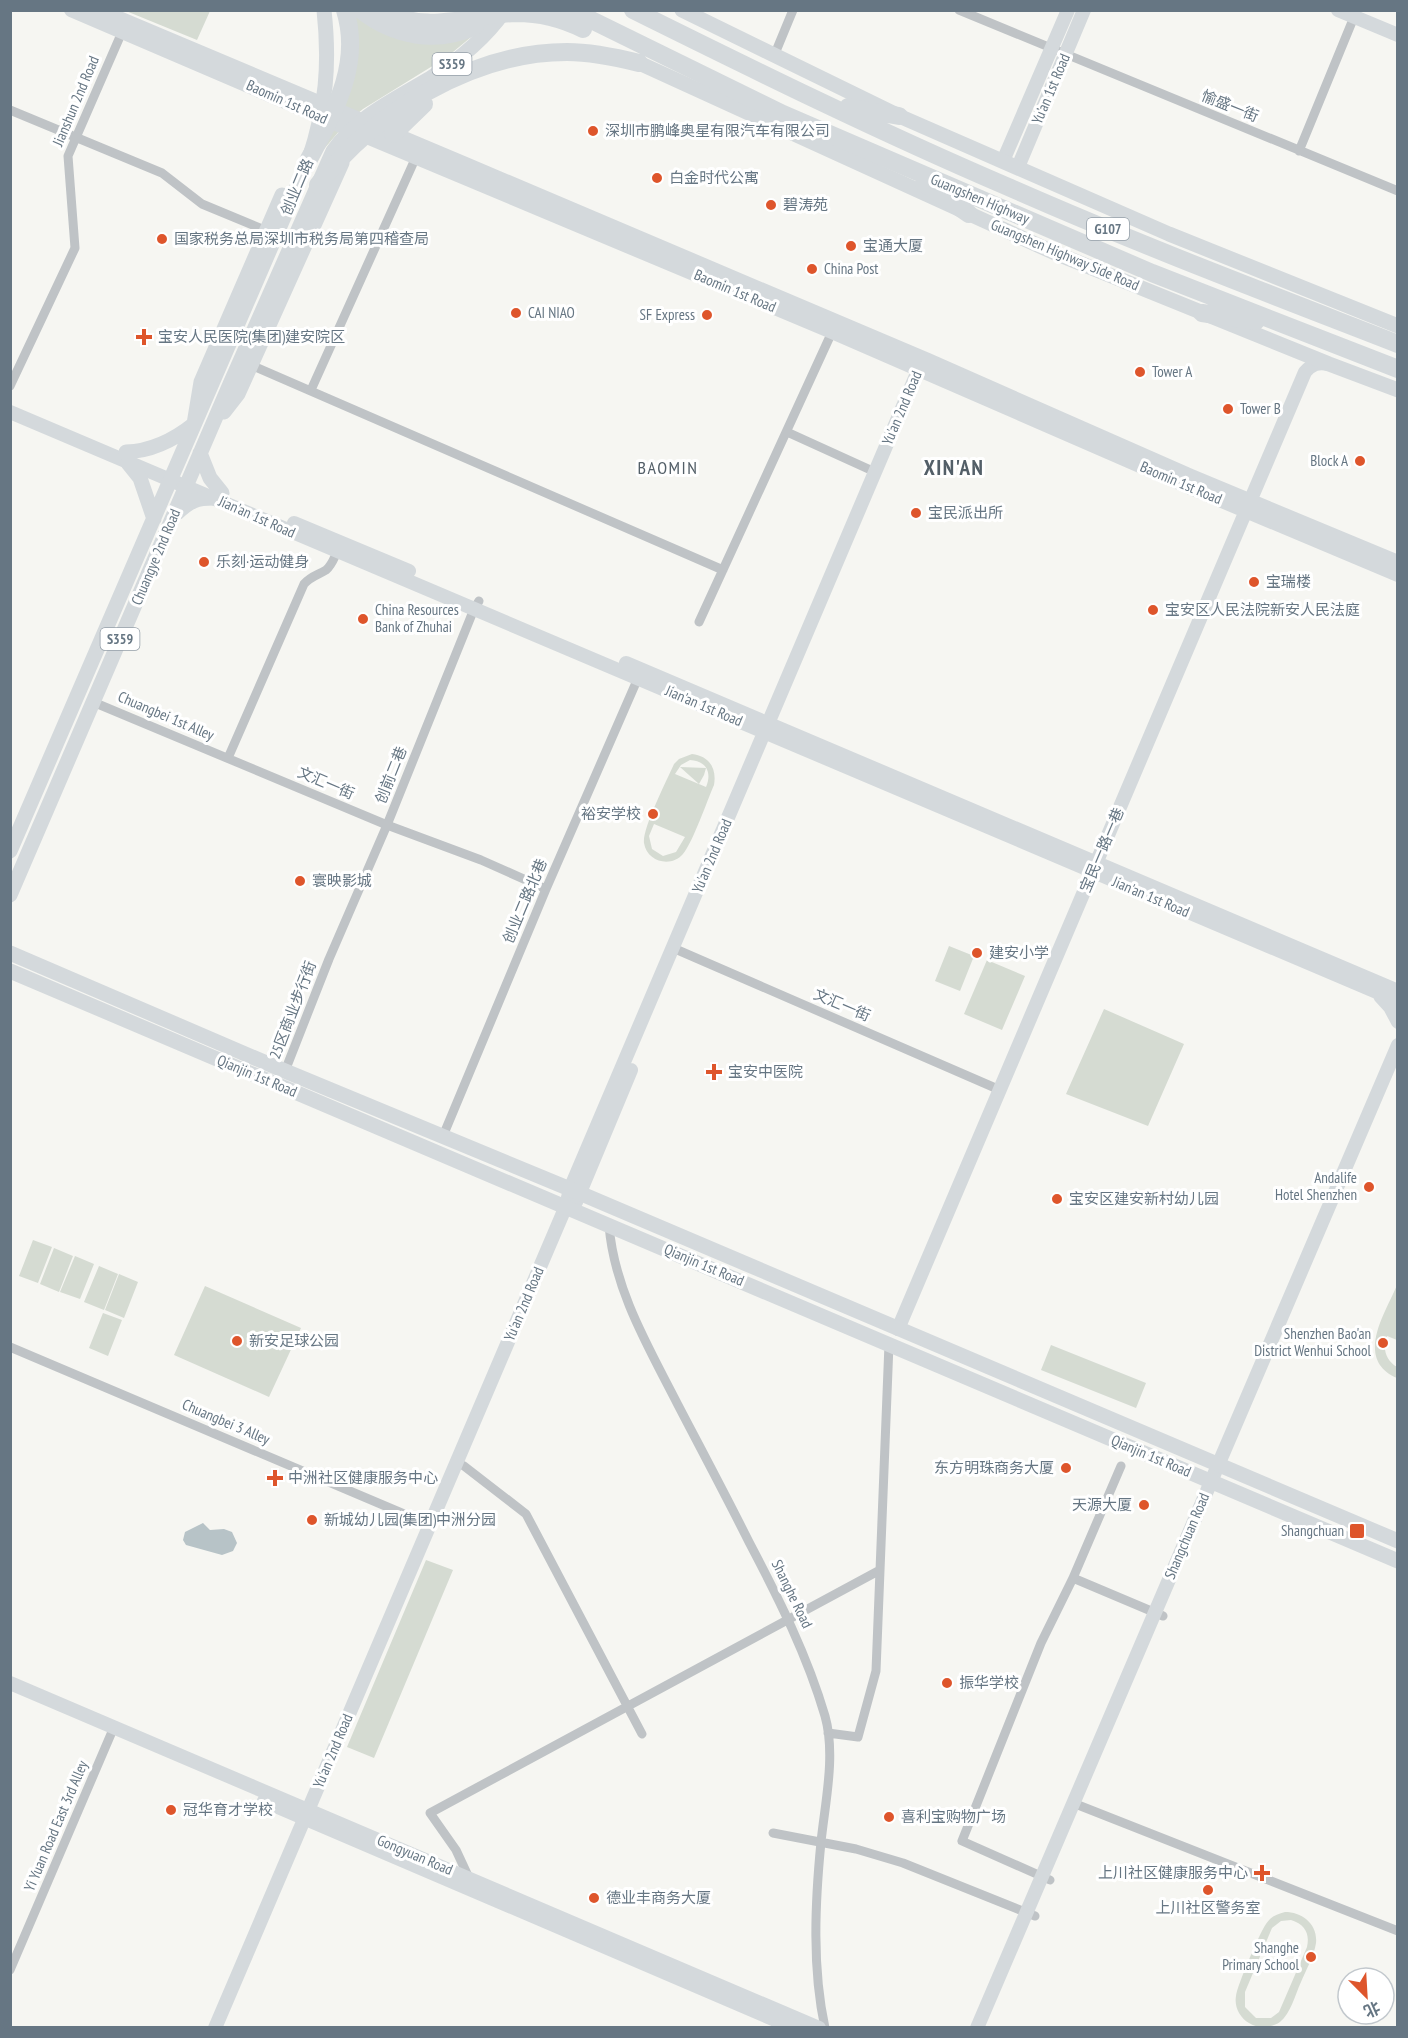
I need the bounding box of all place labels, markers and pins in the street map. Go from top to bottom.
place label: 深圳市鹏峰奥星有限汽车有限公司 [605,121,830,140]
marker: 深圳市鹏峰奥星有限汽车有限公司 [586,124,600,138]
place label: 白金时代公寓 [669,168,759,187]
marker: 白金时代公寓 [650,171,664,185]
place label: 碧涛苑 [783,195,828,214]
marker: 碧涛苑 [764,198,778,212]
place label: 国家税务总局深圳市税务局第四稽查局 [174,229,429,248]
marker: 国家税务总局深圳市税务局第四稽查局 [155,232,169,246]
place label: 宝通大厦 [863,236,923,255]
marker: 宝通大厦 [844,239,858,253]
place label: China Post [824,259,879,278]
marker: China Post [805,262,819,276]
place label: CAI NIAO [528,303,575,322]
place label: SF Express [640,305,695,324]
marker: CAI NIAO [509,306,523,320]
marker: SF Express [700,308,714,322]
place label: 宝安人民医院(集团)建安院区 [158,327,345,346]
marker: 宝安人民医院(集团)建安院区 [135,328,153,346]
place label: Tower A [1152,362,1193,381]
marker: Tower A [1133,365,1147,379]
place label: Tower B [1240,399,1281,418]
marker: Tower B [1221,402,1235,416]
place label: Block A [1310,451,1349,470]
marker: Block A [1353,454,1367,468]
place label: 宝民派出所 [928,503,1003,522]
marker: 宝民派出所 [909,506,923,520]
place label: 乐刻·运动健身 [216,552,309,571]
marker: 乐刻·运动健身 [197,555,211,569]
place label: 宝瑞楼 [1266,572,1311,591]
marker: 宝瑞楼 [1247,575,1261,589]
place label: China Resources Bank of Zhuhai [375,600,459,636]
place label: 宝安区人民法院新安人民法庭 [1165,600,1360,619]
marker: 宝安区人民法院新安人民法庭 [1146,603,1160,617]
marker: China Resources Bank of Zhuhai [356,612,370,626]
place label: 裕安学校 [581,804,641,823]
marker: 裕安学校 [646,807,660,821]
place label: 寰映影城 [312,871,372,890]
marker: 寰映影城 [293,874,307,888]
place label: 建安小学 [989,943,1049,962]
marker: 建安小学 [970,946,984,960]
place label: 宝安中医院 [728,1062,803,1081]
marker: 宝安中医院 [705,1063,723,1081]
place label: Andalife Hotel Shenzhen [1275,1168,1357,1204]
marker: Andalife Hotel Shenzhen [1362,1180,1376,1194]
place label: 宝安区建安新村幼儿园 [1069,1189,1219,1208]
marker: 宝安区建安新村幼儿园 [1050,1192,1064,1206]
place label: Shenzhen Bao'an District Wenhui School [1254,1324,1371,1360]
place label: 新安足球公园 [249,1331,339,1350]
marker: 新安足球公园 [230,1334,244,1348]
marker: Shenzhen Bao'an District Wenhui School [1376,1336,1390,1350]
place label: 东方明珠商务大厦 [934,1458,1054,1477]
marker: 东方明珠商务大厦 [1059,1461,1073,1475]
place label: 中洲社区健康服务中心 [288,1468,438,1487]
marker: 中洲社区健康服务中心 [266,1469,284,1487]
place label: 天源大厦 [1072,1495,1132,1514]
marker: 天源大厦 [1137,1498,1151,1512]
place label: 新城幼儿园(集团)中洲分园 [324,1510,496,1529]
marker: 新城幼儿园(集团)中洲分园 [305,1513,319,1527]
place label: Shangchuan [1281,1521,1344,1540]
marker: Shangchuan [1348,1522,1366,1540]
place label: 振华学校 [959,1673,1019,1692]
marker: 振华学校 [940,1676,954,1690]
place label: 冠华育才学校 [183,1800,273,1819]
marker: 冠华育才学校 [164,1803,178,1817]
place label: 喜利宝购物广场 [901,1807,1006,1826]
marker: 喜利宝购物广场 [882,1810,896,1824]
place label: 上川社区健康服务中心 [1098,1863,1248,1882]
marker: 上川社区健康服务中心 [1253,1864,1271,1882]
marker: 上川社区警务室 [1201,1883,1215,1897]
place label: 德业丰商务大厦 [606,1888,711,1907]
marker: 德业丰商务大厦 [587,1891,601,1905]
place label: 上川社区警务室 [1155,1898,1261,1917]
place label: Shanghe Primary School [1222,1938,1299,1974]
marker: Shanghe Primary School [1304,1950,1318,1964]

